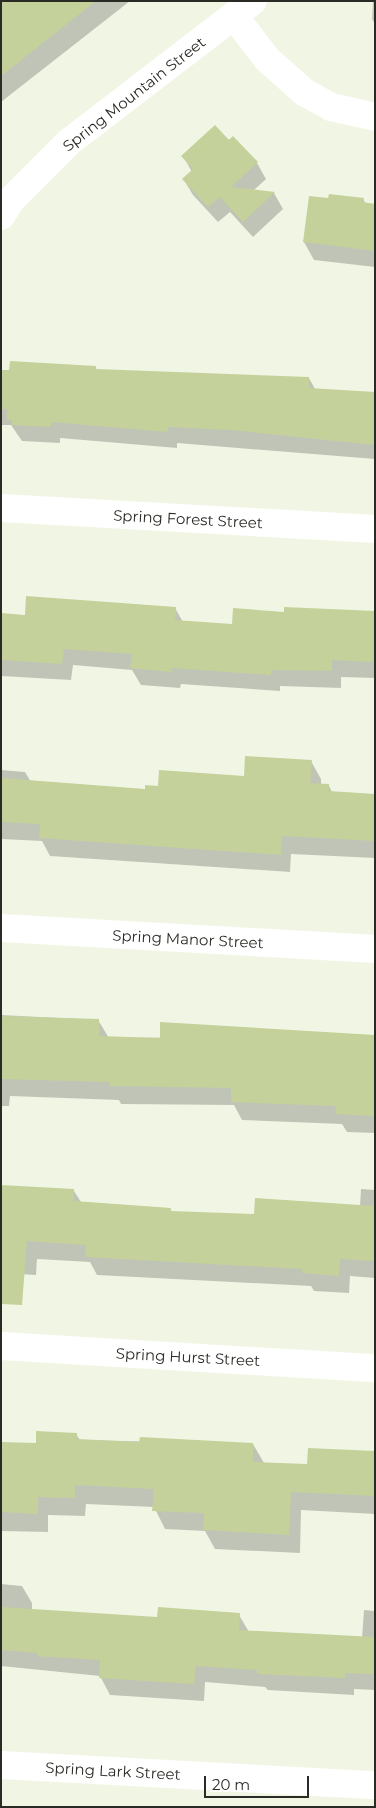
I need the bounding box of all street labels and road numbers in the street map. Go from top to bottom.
street label: Spring Mountain Street [59,33,209,155]
street label: Spring Forest Street [113,506,263,532]
street label: Spring Manor Street [112,926,264,952]
street label: Spring Hurst Street [115,1344,261,1370]
street label: Spring Lark Street [45,1758,181,1784]

